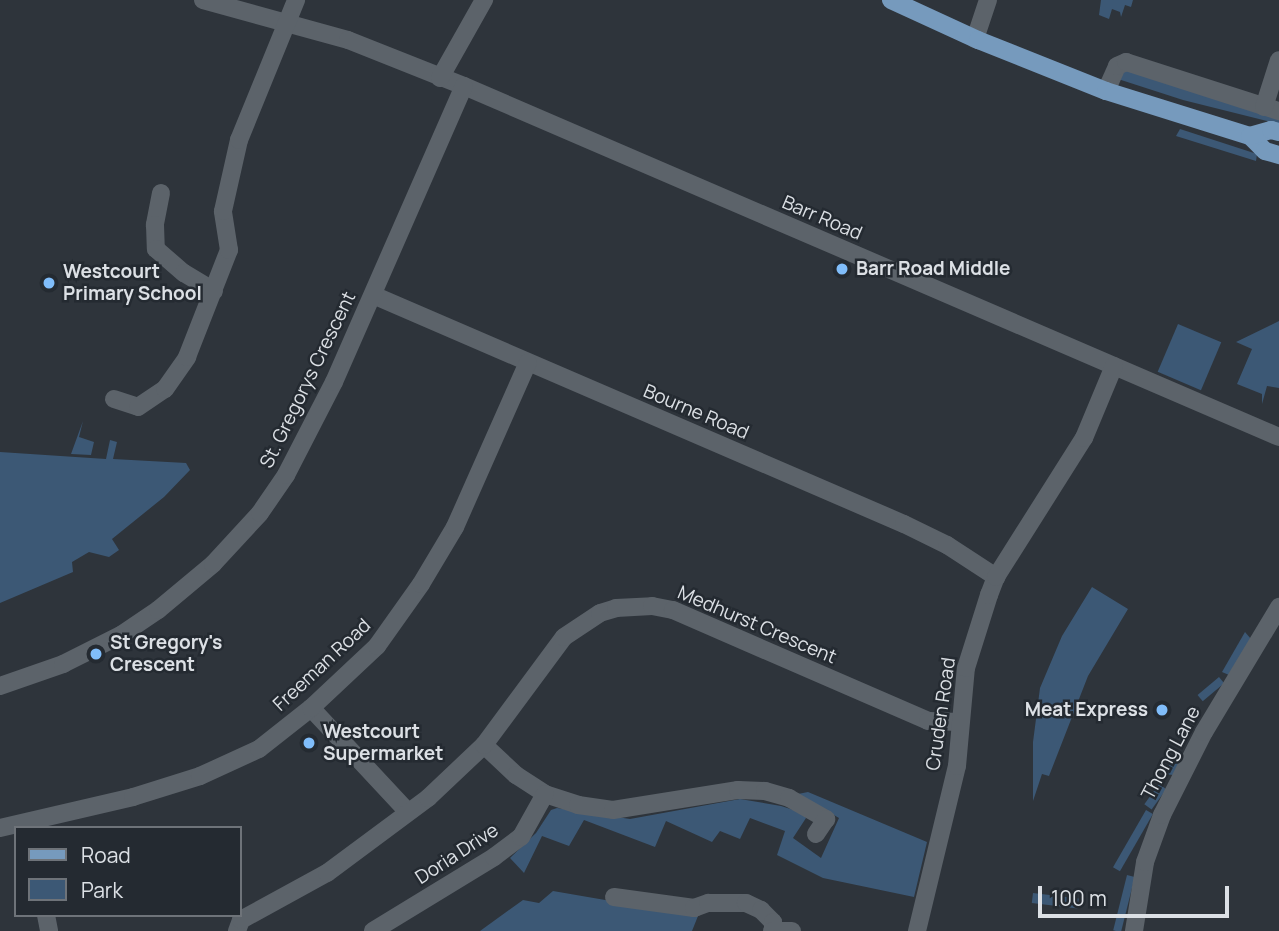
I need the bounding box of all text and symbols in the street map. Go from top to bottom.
street label: Barr Road [779,191,865,245]
place label: Barr Road Middle [856,258,1010,280]
place label: Westcourt Primary School [63,261,202,305]
marker: Barr Road Middle [834,261,850,277]
marker: Westcourt Primary School [41,275,57,291]
street label: St. Gregorys Crescent [255,288,361,472]
street label: Bourne Road [640,380,752,444]
street label: Medhurst Crescent [674,581,840,669]
street label: Freeman Road [269,614,375,716]
place label: St Gregory's Crescent [110,632,222,676]
marker: St Gregory's Crescent [88,646,104,662]
street label: Cruden Road [922,656,960,772]
place label: Meat Express [1025,699,1148,721]
street label: Thong Lane [1137,702,1205,804]
marker: Meat Express [1154,702,1170,718]
place label: Westcourt Supermarket [323,721,443,765]
marker: Westcourt Supermarket [301,735,317,751]
street label: Doria Drive [411,819,503,889]
legend [14,826,242,917]
text: Road [81,841,131,869]
scale bar [1041,872,1232,916]
text: Park [81,876,123,904]
text: 100 m [1051,884,1107,912]

